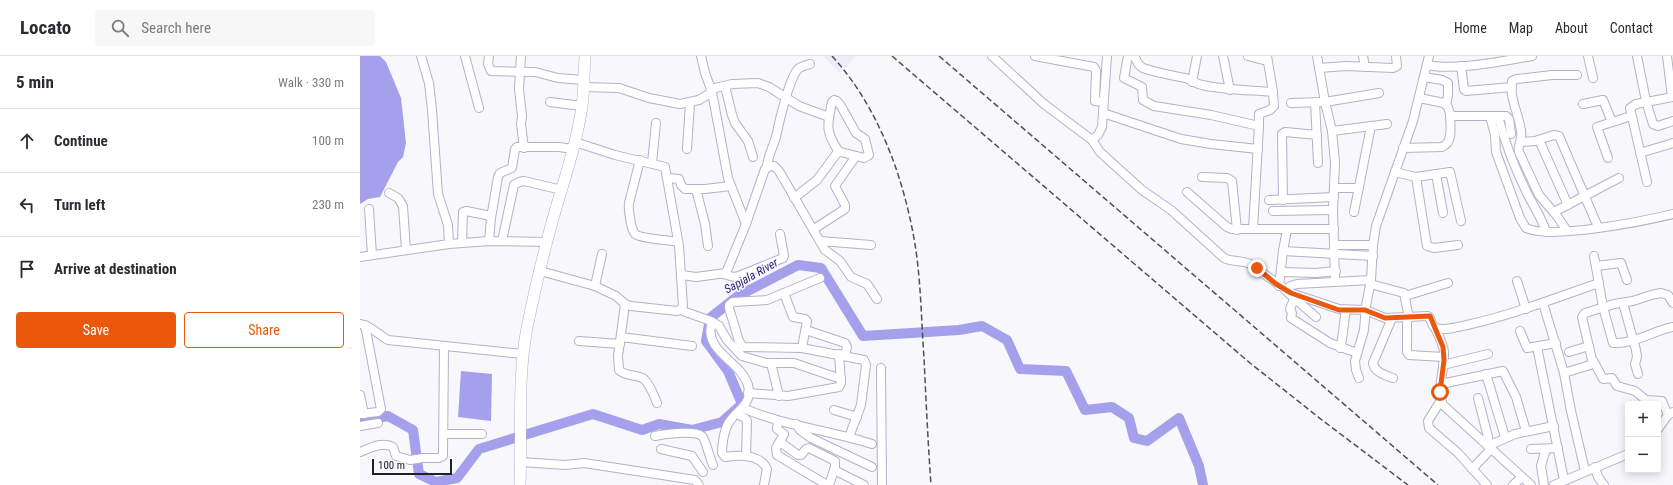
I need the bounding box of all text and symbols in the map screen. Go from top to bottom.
search box [95,10,375,46]
text: Locato [20,16,71,39]
icon: search [109,17,131,39]
text: Search here [141,19,211,37]
text: Home [1454,20,1487,36]
text: Map [1509,20,1533,36]
text: About [1555,20,1588,36]
text: Contact [1610,20,1653,36]
text: 5 min [16,72,54,92]
text: Walk · 330 m [278,75,344,90]
icon: ahead [16,130,38,152]
text: Continue [54,132,108,150]
text: 100 m [312,133,344,148]
icon: left [16,194,38,216]
text: Turn left [54,196,105,214]
text: 230 m [312,197,344,212]
water label: Sapjala River [722,255,781,296]
icon: arrive [16,258,38,280]
route end [1248,259,1266,277]
text: Arrive at destination [54,260,177,278]
button: Save [16,312,176,348]
button: Share [184,312,344,348]
route start [1431,383,1449,401]
map controls [1625,401,1661,473]
button: + [1625,401,1661,437]
button: − [1625,437,1661,473]
scale bar [372,457,452,476]
text: 100 m [378,459,405,472]

